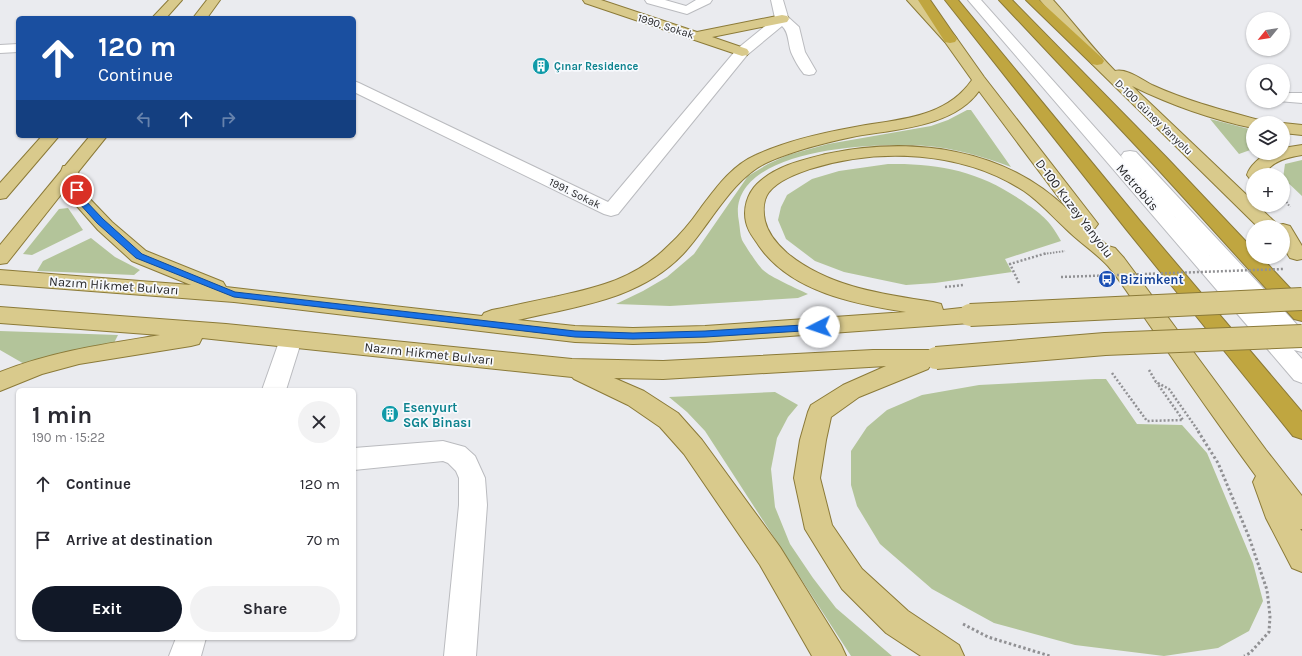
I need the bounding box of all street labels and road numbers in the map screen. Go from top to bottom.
street label: 1990. Sokak [636,11,696,42]
street label: D-100 Güney Yanyolu [1112,77,1195,158]
street label: D-100 Kuzey Yanyolu [1033,156,1117,261]
street label: Metrobüs [1113,161,1162,214]
street label: 1991. Sokak [547,175,603,212]
street label: Nazım Hikmet Bulvarı [49,273,179,298]
street label: Nazım Hikmet Bulvarı [364,339,494,368]

